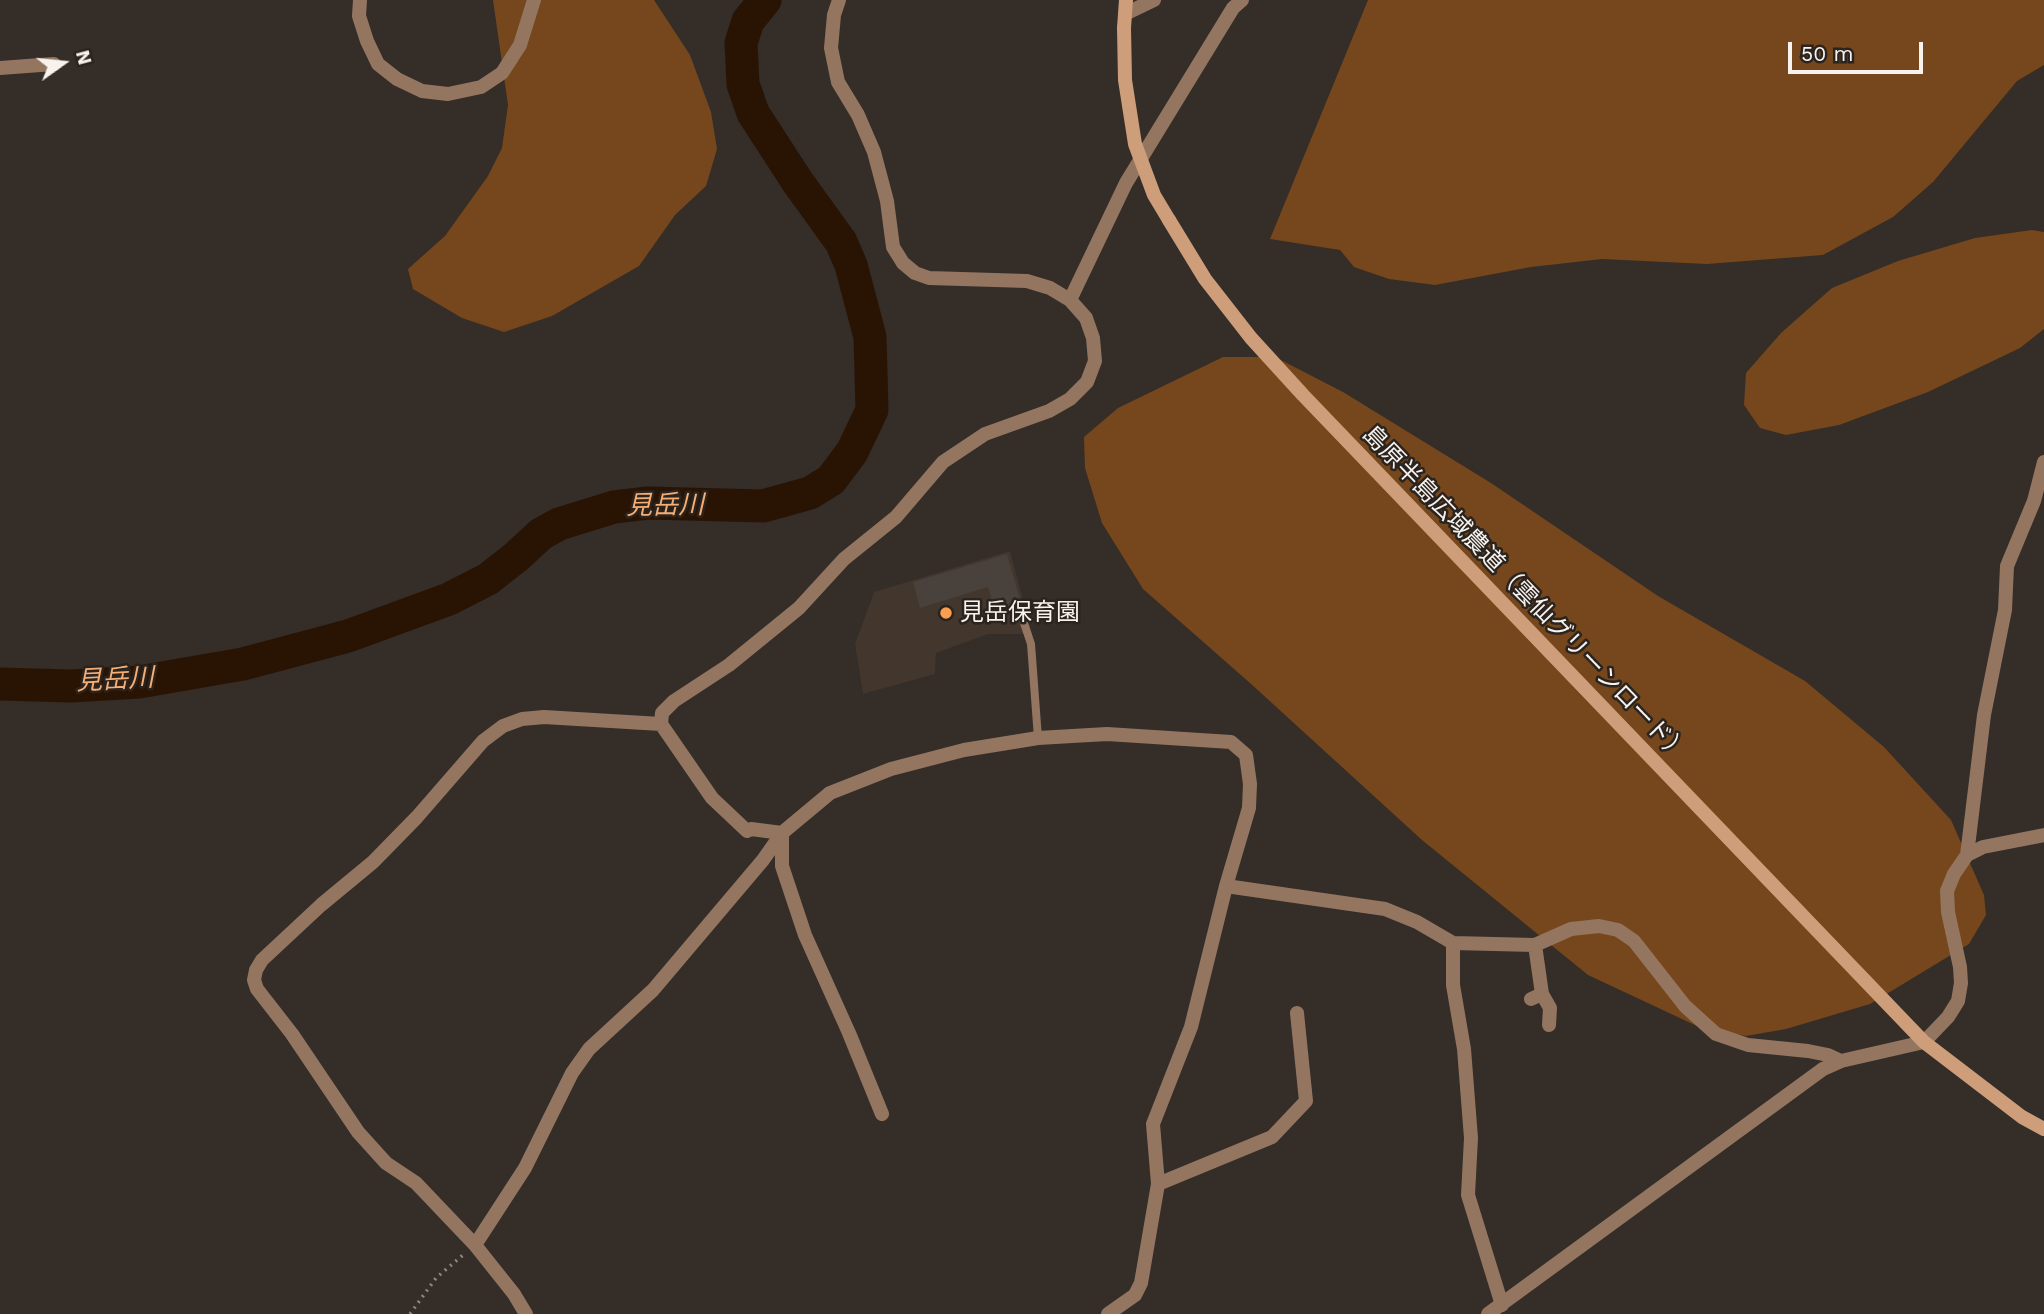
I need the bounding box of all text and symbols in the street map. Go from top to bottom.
north arrow [28,28,98,98]
scale bar [1792,28,1927,72]
text: 50 m [1801,41,1853,66]
text: N [71,48,97,67]
street label: 島原半島広域農道（雲仙グリーンロード） [1356,420,1694,768]
water label: 見岳川 [626,490,704,522]
place label: 見岳保育園 [960,599,1080,627]
marker: 見岳保育園 [938,605,954,621]
water label: 見岳川 [75,662,155,698]

